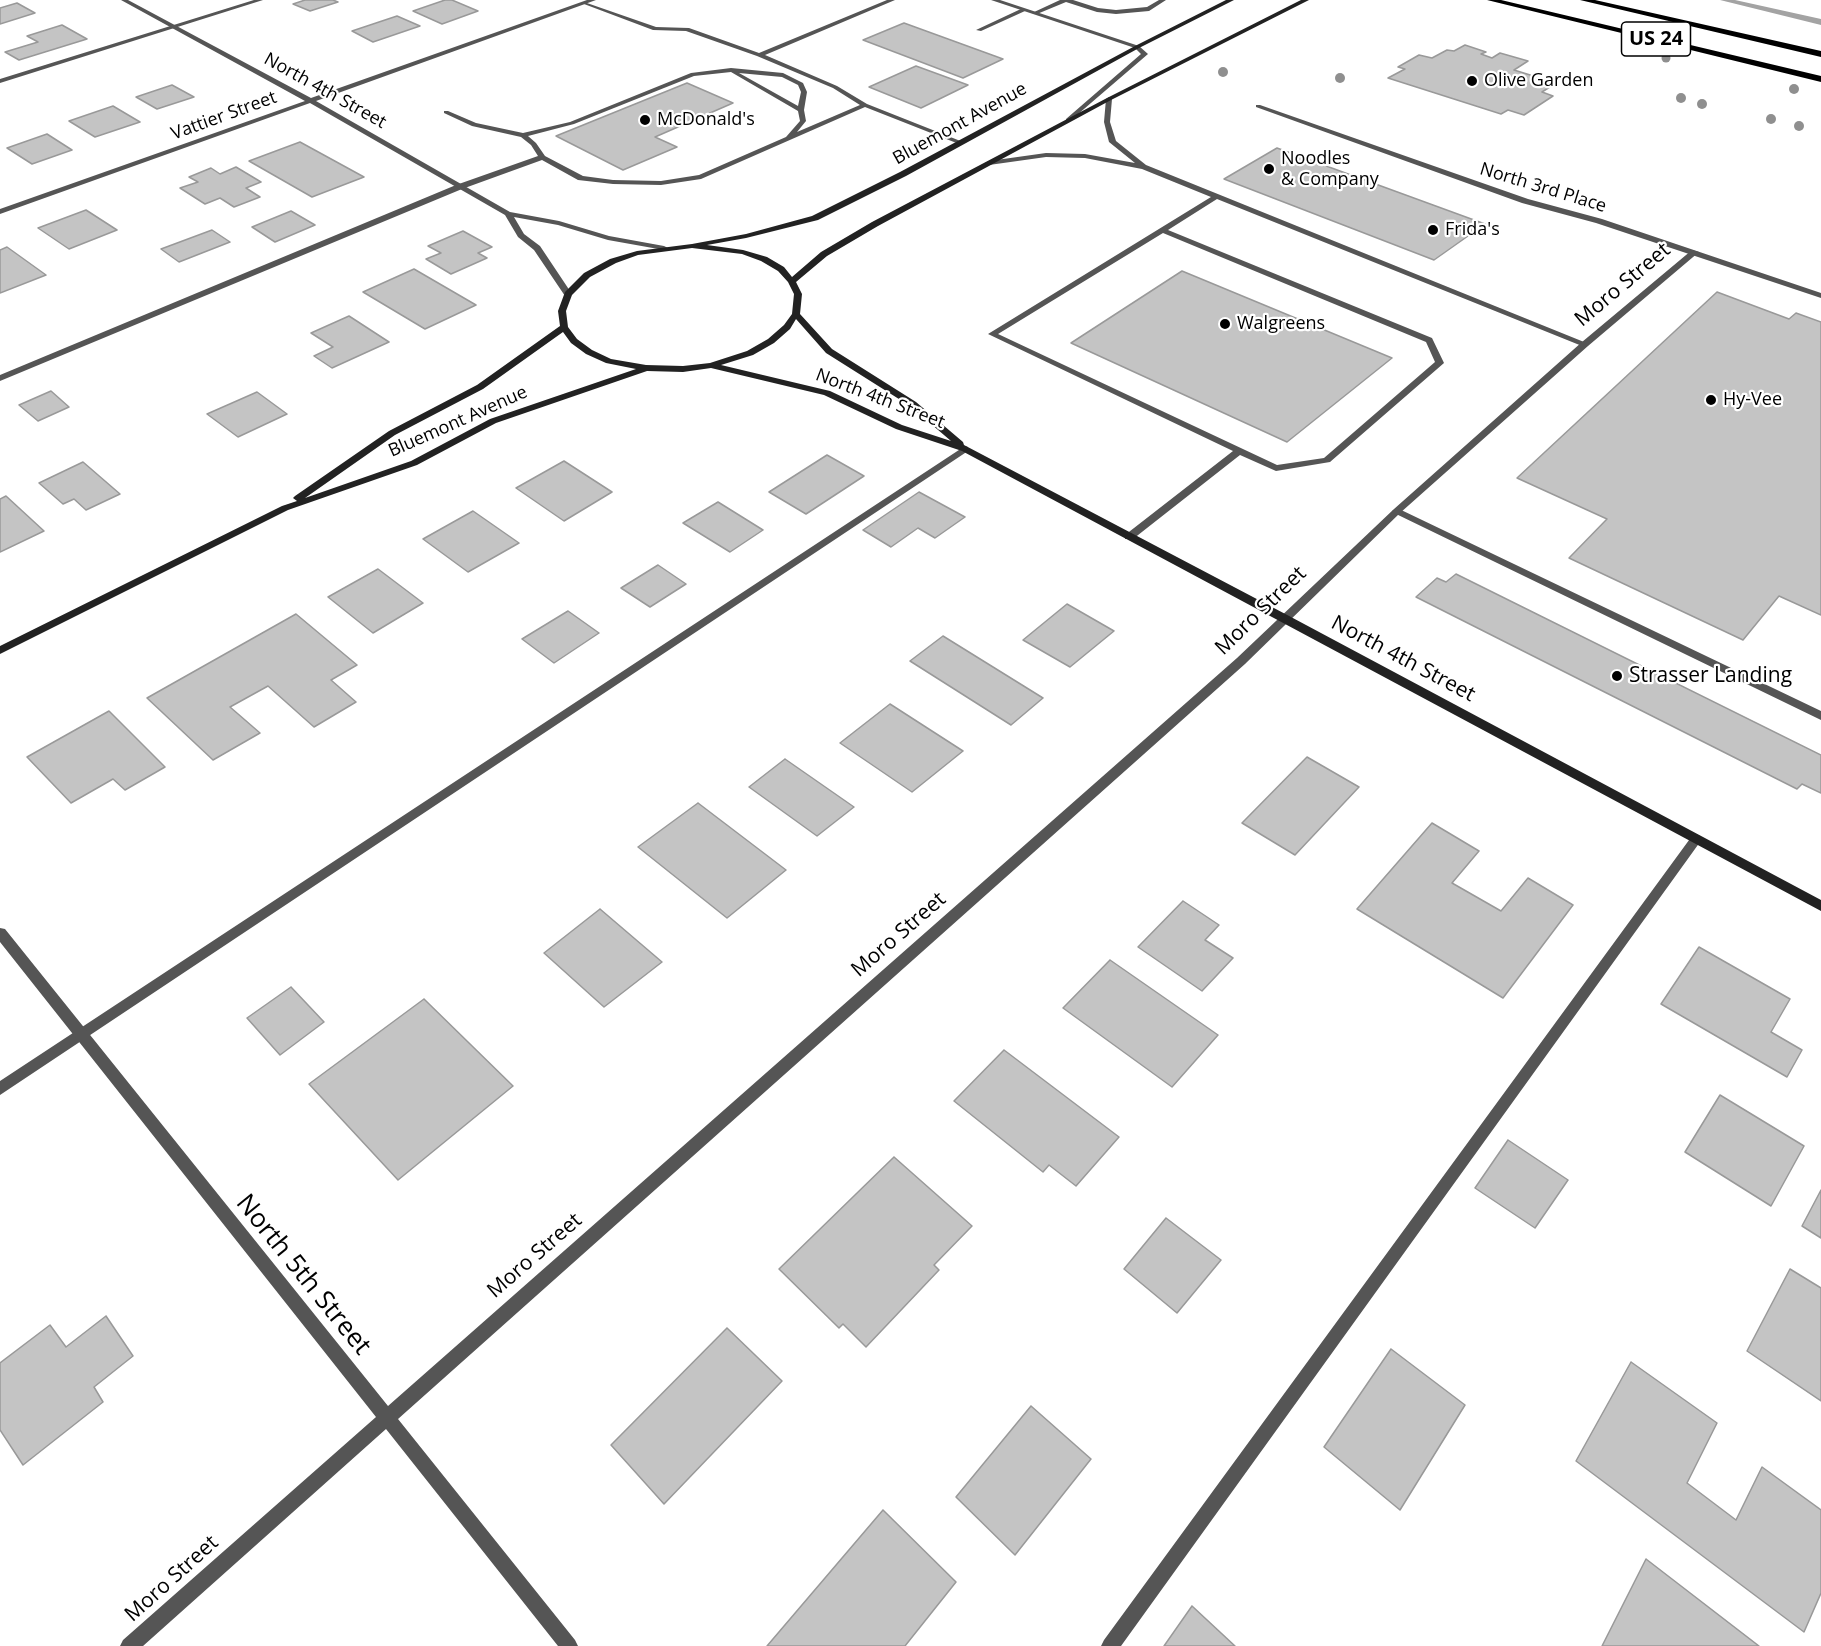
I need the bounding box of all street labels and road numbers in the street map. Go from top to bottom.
road number: US 24 [1622,22,1690,56]
street label: North 4th Street [260,48,390,134]
street label: Bluemont Avenue [889,78,1031,170]
street label: Vattier Street [168,87,280,145]
street label: North 3rd Place [1477,158,1609,218]
street label: Moro Street [1570,238,1676,332]
street label: North 4th Street [812,364,948,434]
street label: Bluemont Avenue [385,382,531,462]
street label: Moro Street [1210,561,1312,661]
street label: North 4th Street [1327,610,1479,708]
street label: Moro Street [847,887,951,983]
street label: North 5th Street [229,1189,377,1361]
street label: Moro Street [483,1208,587,1304]
street label: Moro Street [120,1531,224,1627]

